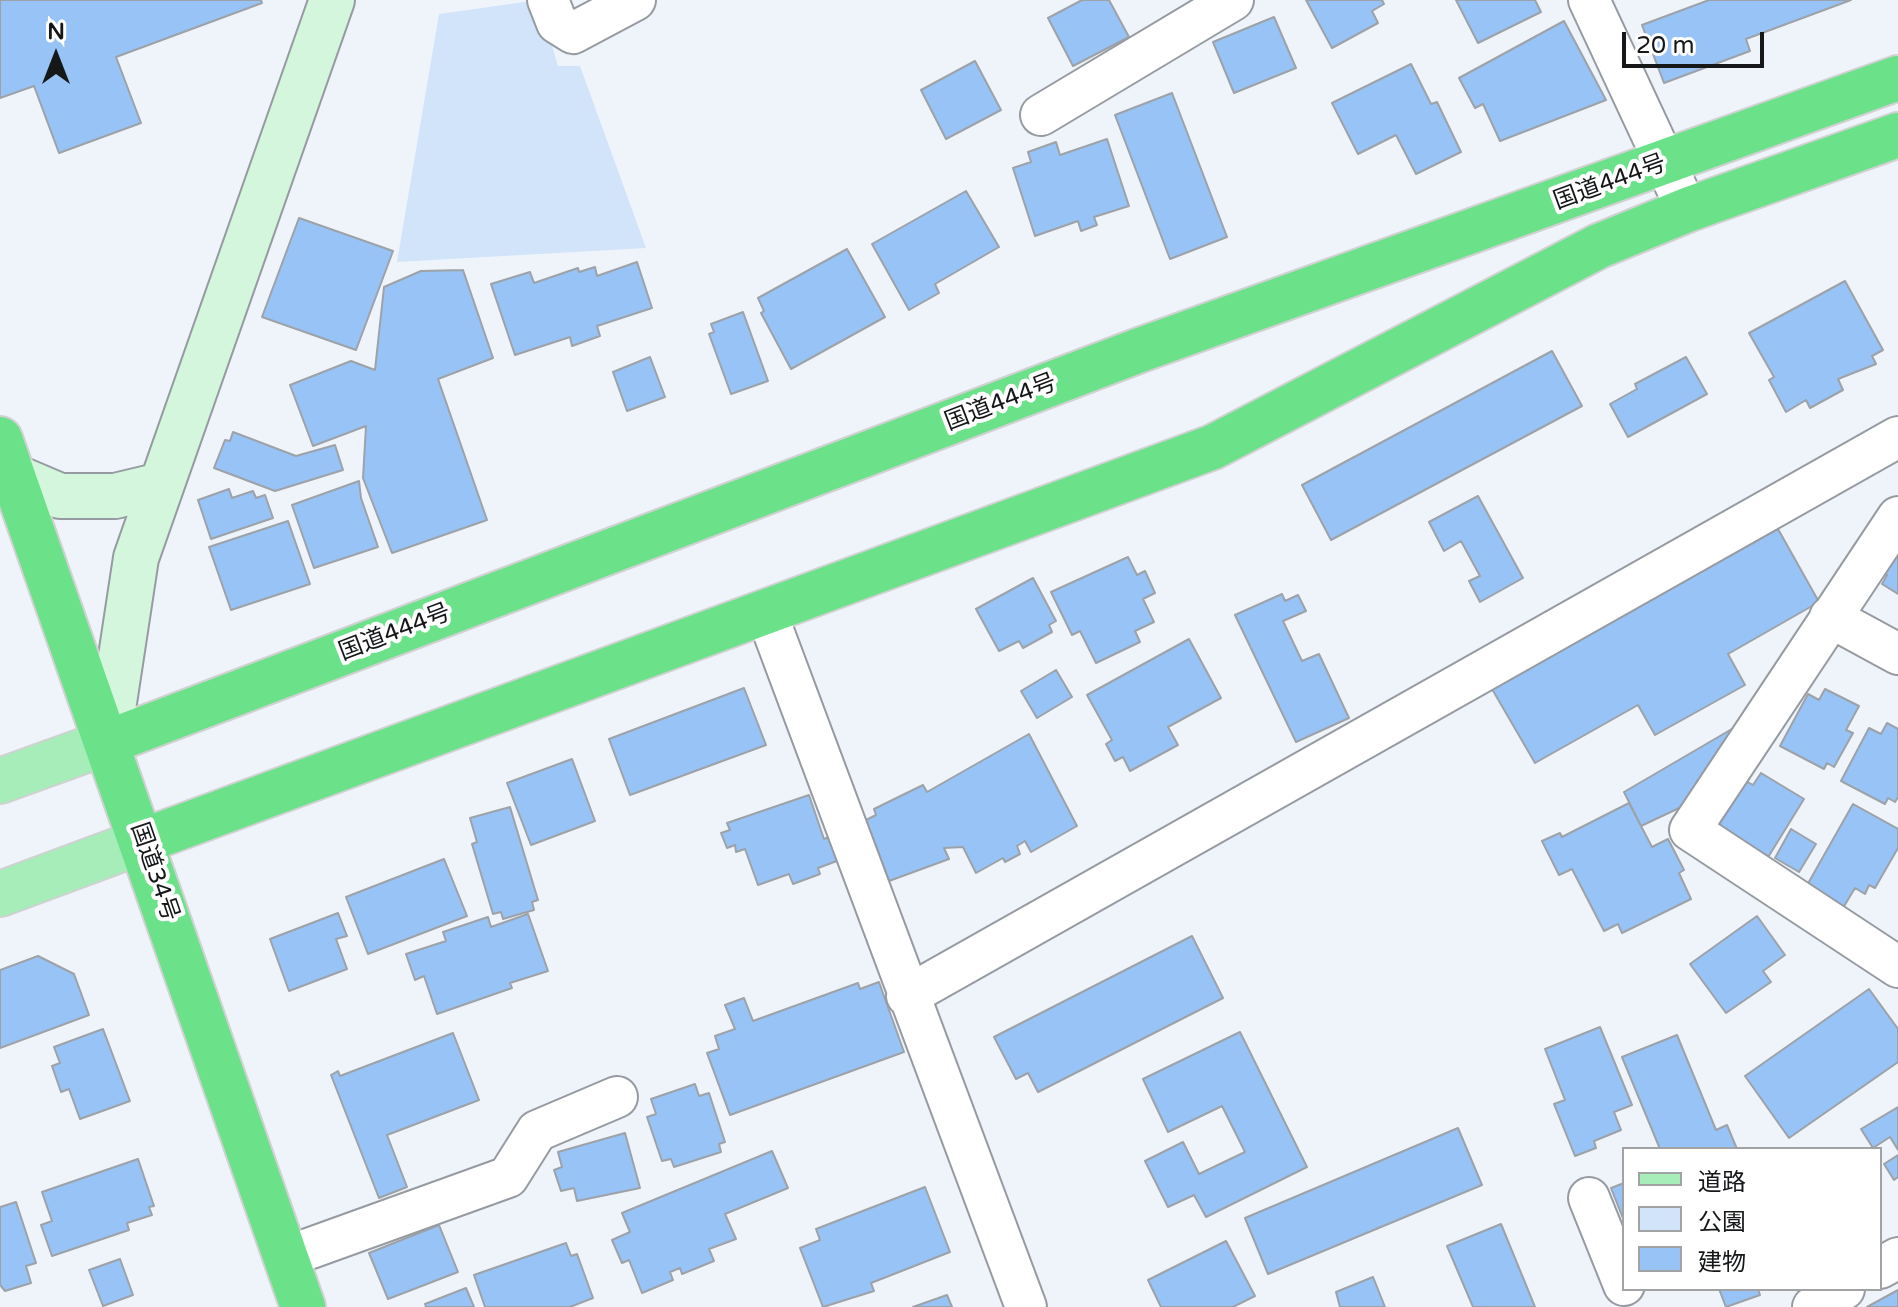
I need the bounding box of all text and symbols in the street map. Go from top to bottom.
north arrow [16,16,96,96]
scale bar [1626,16,1768,66]
text: N [47,19,65,45]
text: 20 m [1636,31,1694,60]
street label: 国道444号 [1550,149,1670,217]
street label: 国道444号 [941,369,1061,437]
street label: 国道444号 [335,599,455,667]
street label: 国道34号 [124,819,184,925]
legend [1622,1147,1882,1291]
text: 道路 [1698,1168,1746,1197]
text: 公園 [1698,1208,1746,1237]
text: 建物 [1698,1248,1746,1277]

